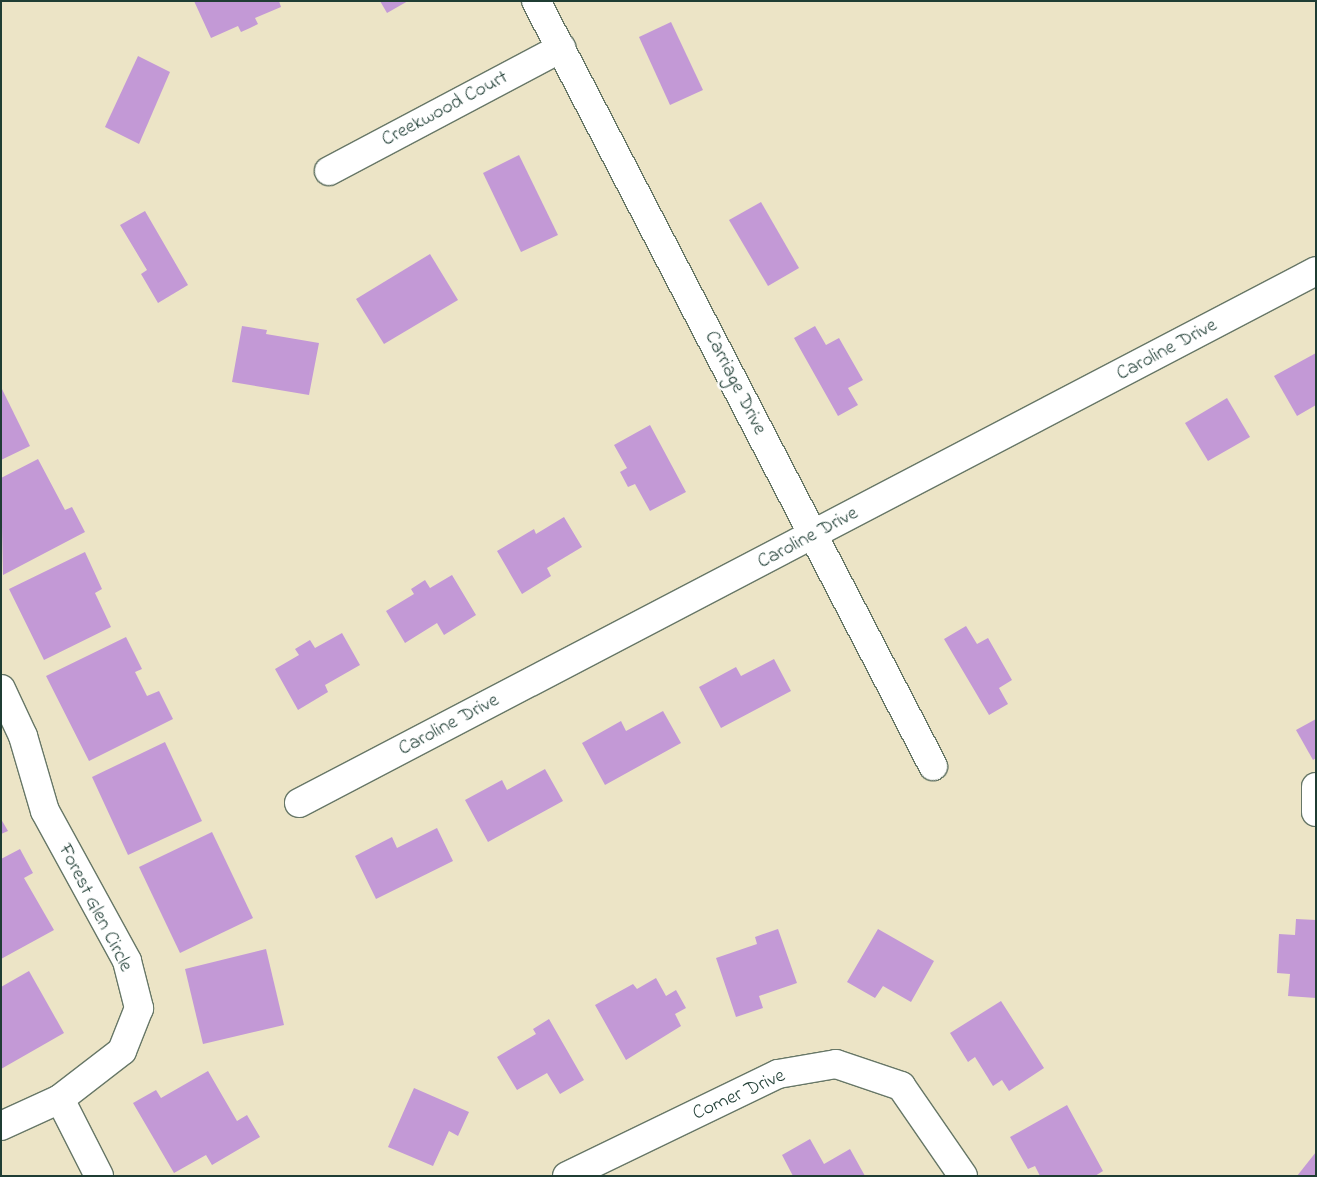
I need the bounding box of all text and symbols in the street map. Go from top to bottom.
street label: Creekwood Court [378,66,512,152]
street label: Caroline Drive [1113,314,1221,386]
street label: Carriage Drive [699,327,771,439]
street label: Caroline Drive [754,502,862,574]
street label: Caroline Drive [395,689,503,761]
street label: Forest Glen Circle [52,840,138,976]
street label: Comer Drive [689,1064,789,1126]

